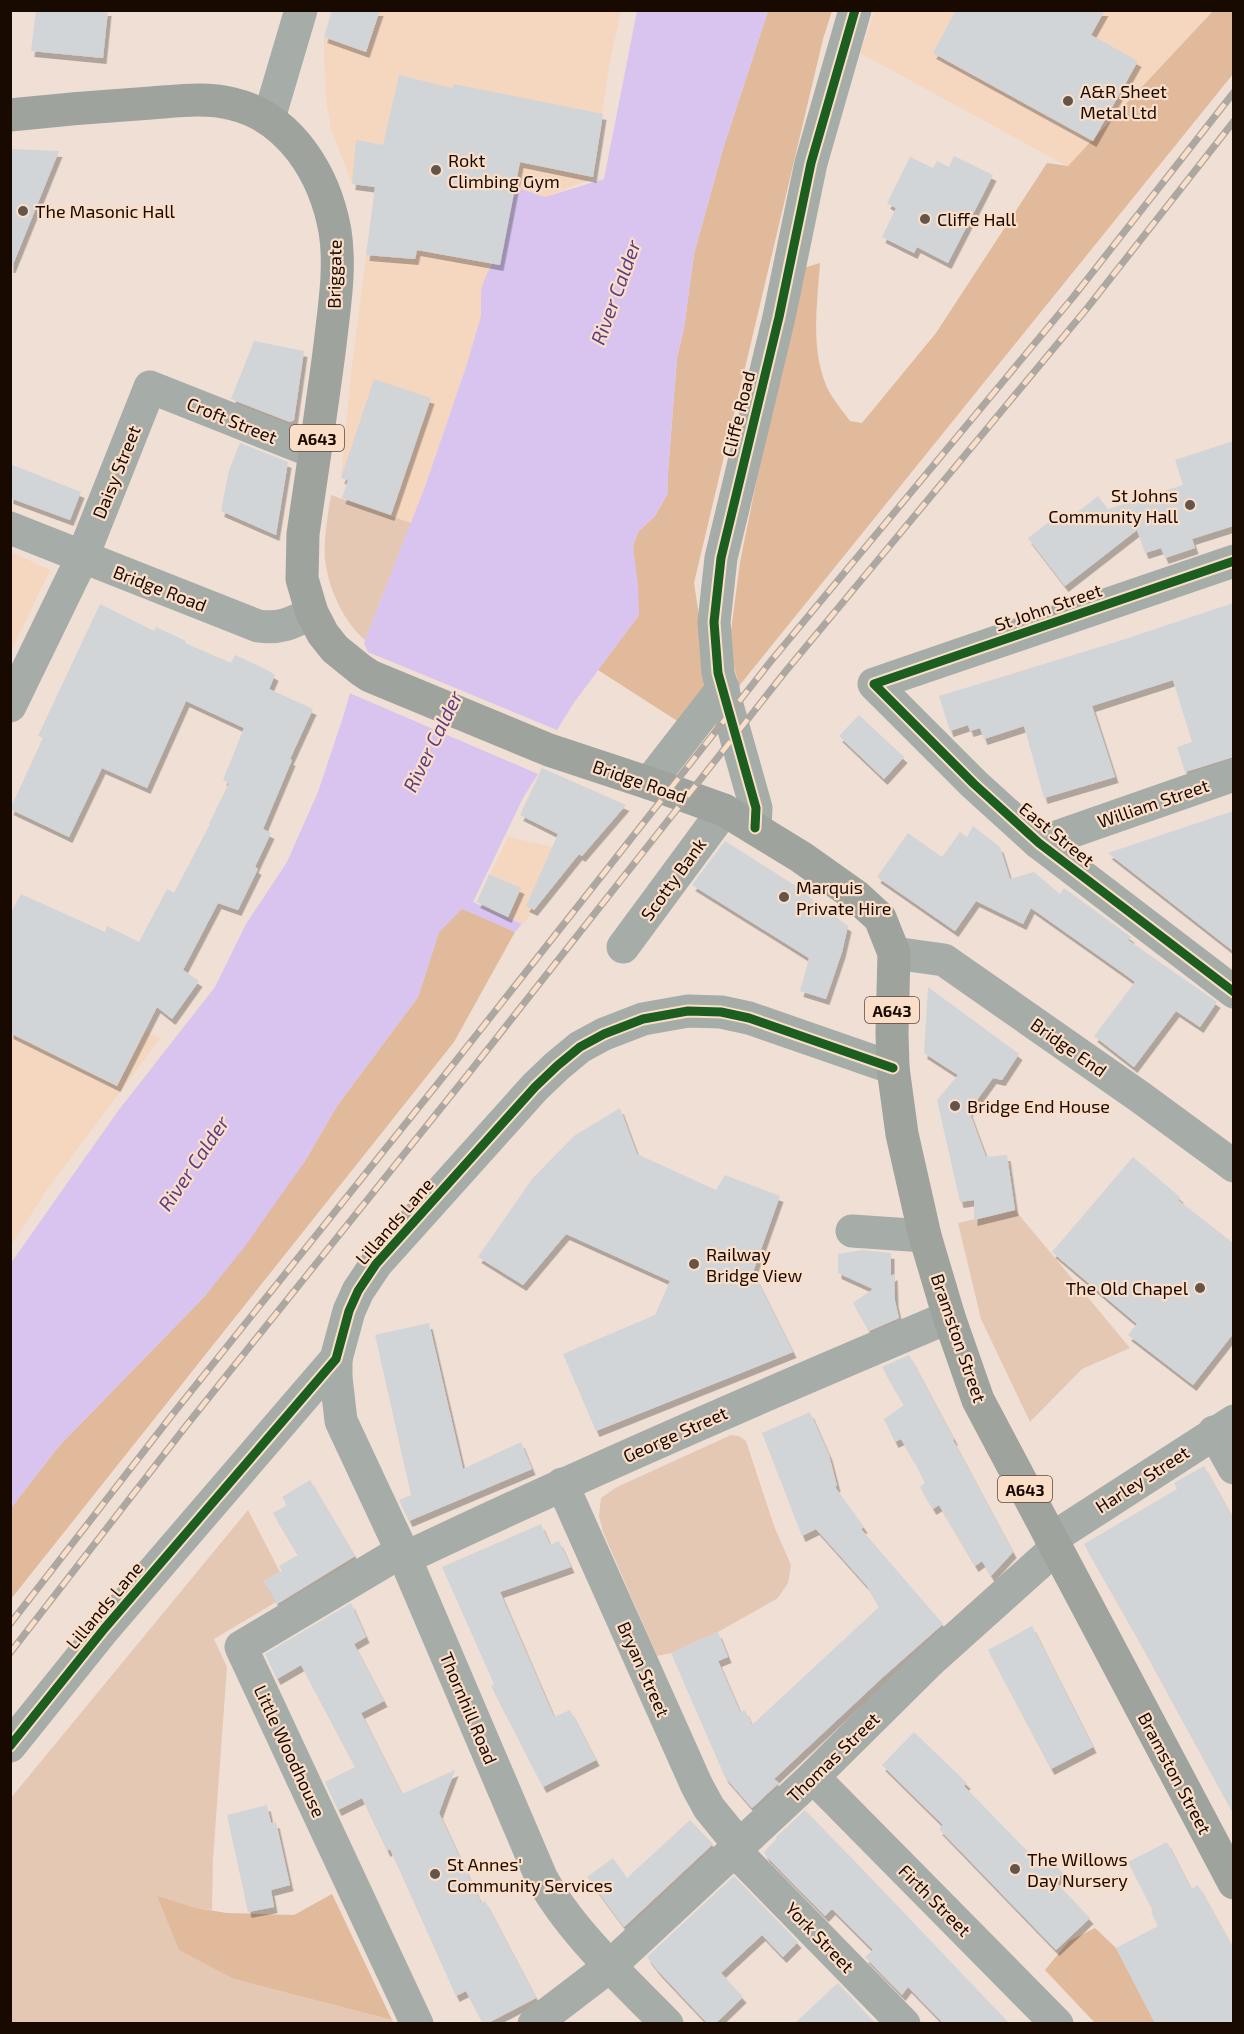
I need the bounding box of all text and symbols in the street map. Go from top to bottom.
place label: A&R Sheet Metal Ltd [1080,80,1167,123]
marker: A&R Sheet Metal Ltd [1061,94,1075,108]
place label: Rokt Climbing Gym [448,149,560,192]
marker: Rokt Climbing Gym [429,163,443,177]
place label: The Masonic Hall [35,200,176,222]
marker: The Masonic Hall [16,204,30,218]
place label: Cliffe Hall [937,208,1017,230]
marker: Cliffe Hall [918,212,932,226]
water label: River Calder [585,236,645,347]
street label: Briggate [322,239,346,309]
street label: Cliffe Road [717,369,759,459]
street label: Croft Street [184,392,280,448]
street label: Daisy Street [87,422,145,522]
road number: A643 [290,425,344,451]
place label: St Johns Community Hall [1048,484,1179,527]
marker: St Johns Community Hall [1183,498,1197,512]
street label: Bridge Road [110,560,210,616]
street label: St John Street [992,578,1105,636]
water label: River Calder [397,686,467,795]
street label: Bridge Road [590,755,690,807]
street label: William Street [1094,774,1212,832]
street label: East Street [1015,797,1099,871]
street label: Scotty Bank [636,834,710,924]
place label: Marquis Private Hire [796,876,891,919]
marker: Marquis Private Hire [777,890,791,904]
road number: A643 [865,997,919,1023]
street label: Bridge End [1027,1013,1111,1081]
place label: Bridge End House [967,1095,1110,1117]
marker: Bridge End House [948,1099,962,1113]
water label: River Calder [152,1110,234,1215]
street label: Lillands Lane [350,1173,438,1269]
place label: Railway Bridge View [706,1243,802,1286]
marker: Railway Bridge View [687,1257,701,1271]
street label: Bramston Street [927,1271,991,1405]
place label: The Old Chapel [1066,1277,1189,1299]
marker: The Old Chapel [1193,1281,1207,1295]
street label: George Street [619,1401,731,1467]
street label: Harley Street [1091,1440,1193,1517]
road number: A643 [998,1476,1052,1502]
street label: Lillands Lane [61,1557,147,1653]
street label: Bryan Street [613,1618,675,1720]
street label: Thornhill Road [436,1649,502,1767]
street label: Little Woodhouse [250,1681,330,1821]
street label: Thomas Street [782,1707,884,1807]
street label: Bramston Street [1134,1708,1216,1838]
place label: The Willows Day Nursery [1027,1848,1128,1891]
place label: St Annes' Community Services [447,1853,613,1896]
street label: Firth Street [894,1859,976,1941]
marker: The Willows Day Nursery [1008,1862,1022,1876]
marker: St Annes' Community Services [428,1867,442,1881]
street label: York Street [781,1897,859,1977]

